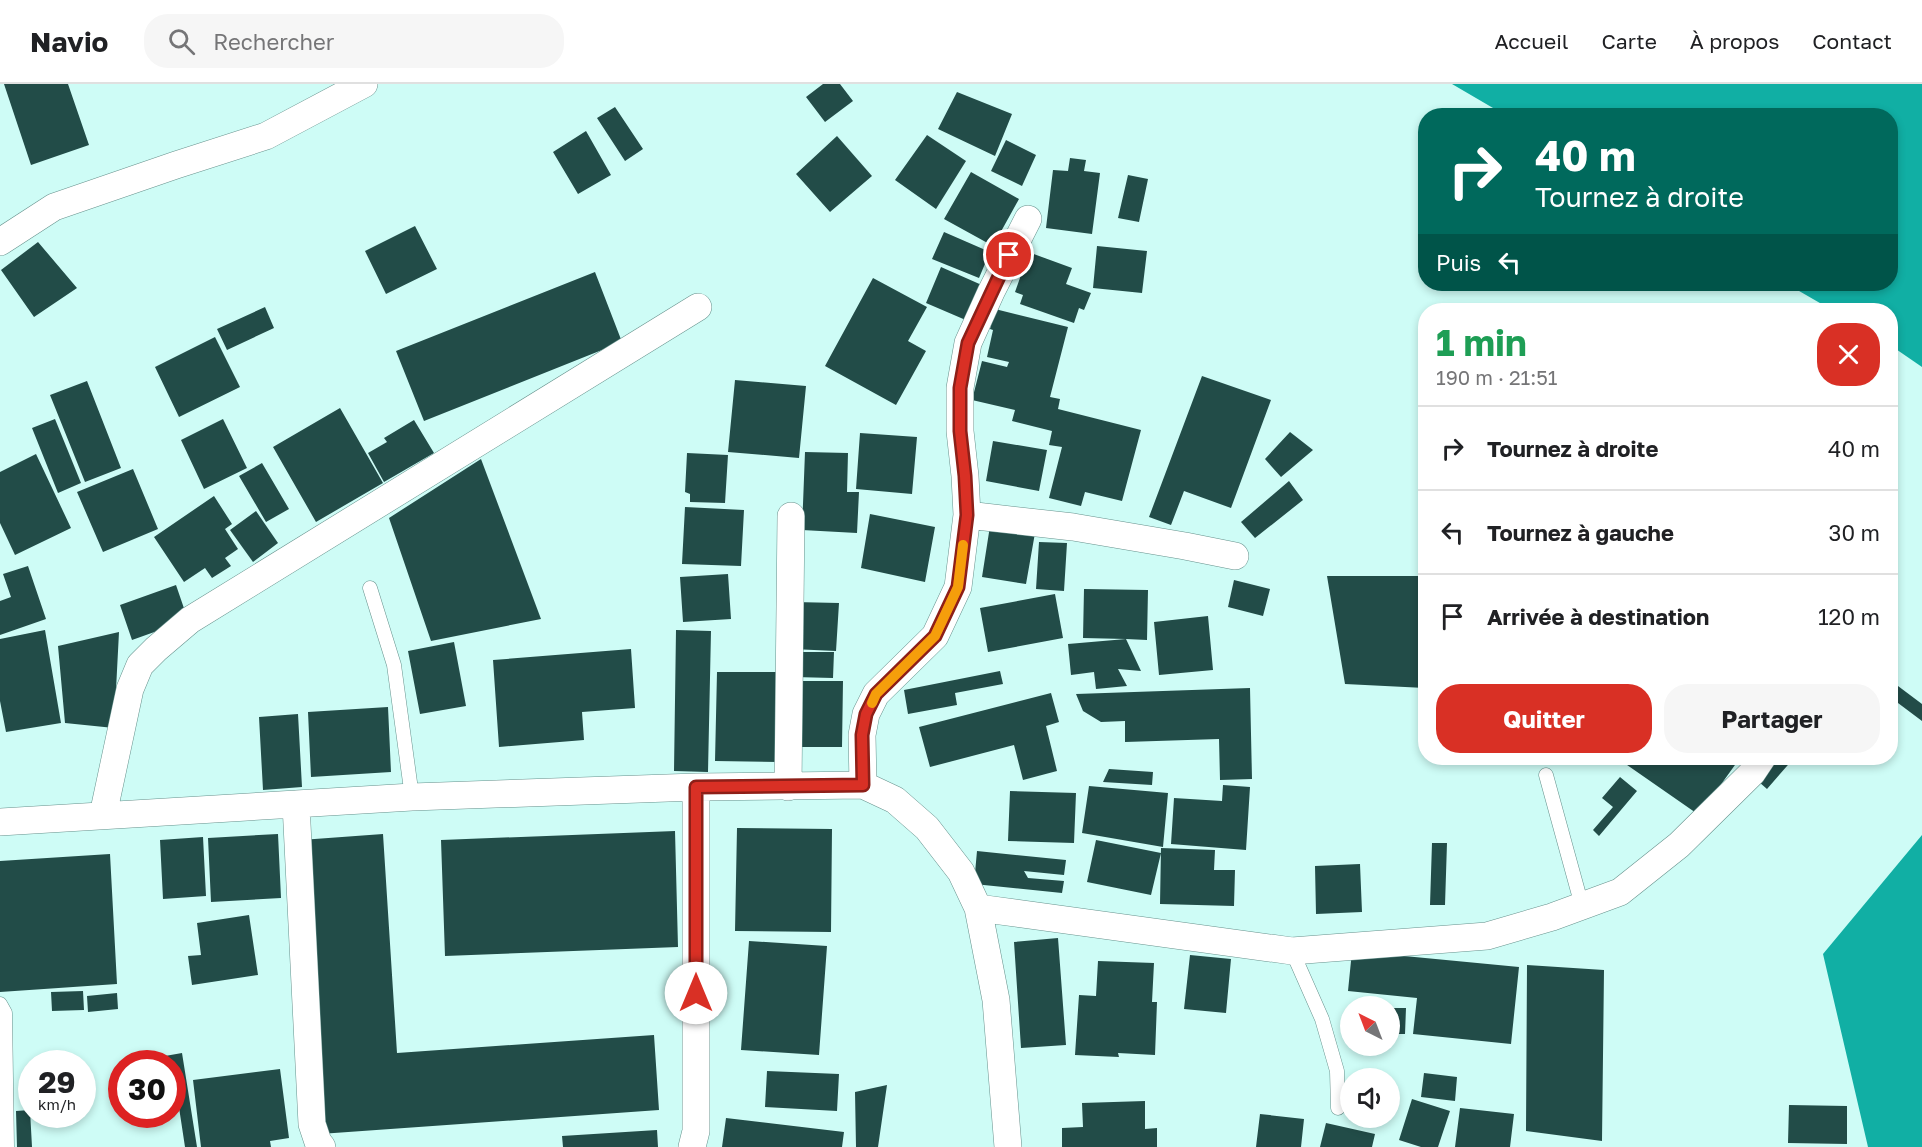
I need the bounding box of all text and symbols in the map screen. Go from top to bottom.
search box [144,14,564,68]
text: Navio [30,25,108,58]
icon: search [165,25,198,58]
text: Rechercher [213,28,334,55]
text: Accueil [1495,28,1568,54]
text: Carte [1601,28,1657,54]
text: À propos [1690,28,1779,54]
text: Contact [1812,28,1892,54]
text: 40 m [1535,130,1636,180]
icon: right [1436,132,1514,210]
text: Tournez à droite [1535,181,1744,213]
pin [983,229,1034,280]
icon: arrive [992,238,1025,271]
icon: left [1493,246,1526,279]
text: Puis [1436,249,1481,276]
text: 1 min [1436,321,1527,364]
button: close [1817,323,1880,386]
text: 190 m · 21:51 [1436,365,1558,389]
icon: right [1436,432,1469,465]
text: Tournez à droite [1487,435,1658,462]
text: 40 m [1828,435,1880,462]
icon: left [1436,516,1469,549]
text: Tournez à gauche [1487,519,1674,546]
text: 30 m [1829,519,1880,546]
icon: arrive [1436,600,1469,633]
text: Arrivée à destination [1487,603,1709,630]
text: 120 m [1818,603,1880,630]
button: Quitter [1436,684,1652,753]
button: Partager [1664,684,1880,753]
position arrow [664,961,728,1025]
north arrow [1340,996,1400,1056]
map controls [1340,996,1400,1128]
speed limit sign: 30 [108,1050,186,1128]
text: 29 [38,1064,76,1100]
button: sound [1340,1068,1400,1128]
text: km/h [38,1095,76,1113]

